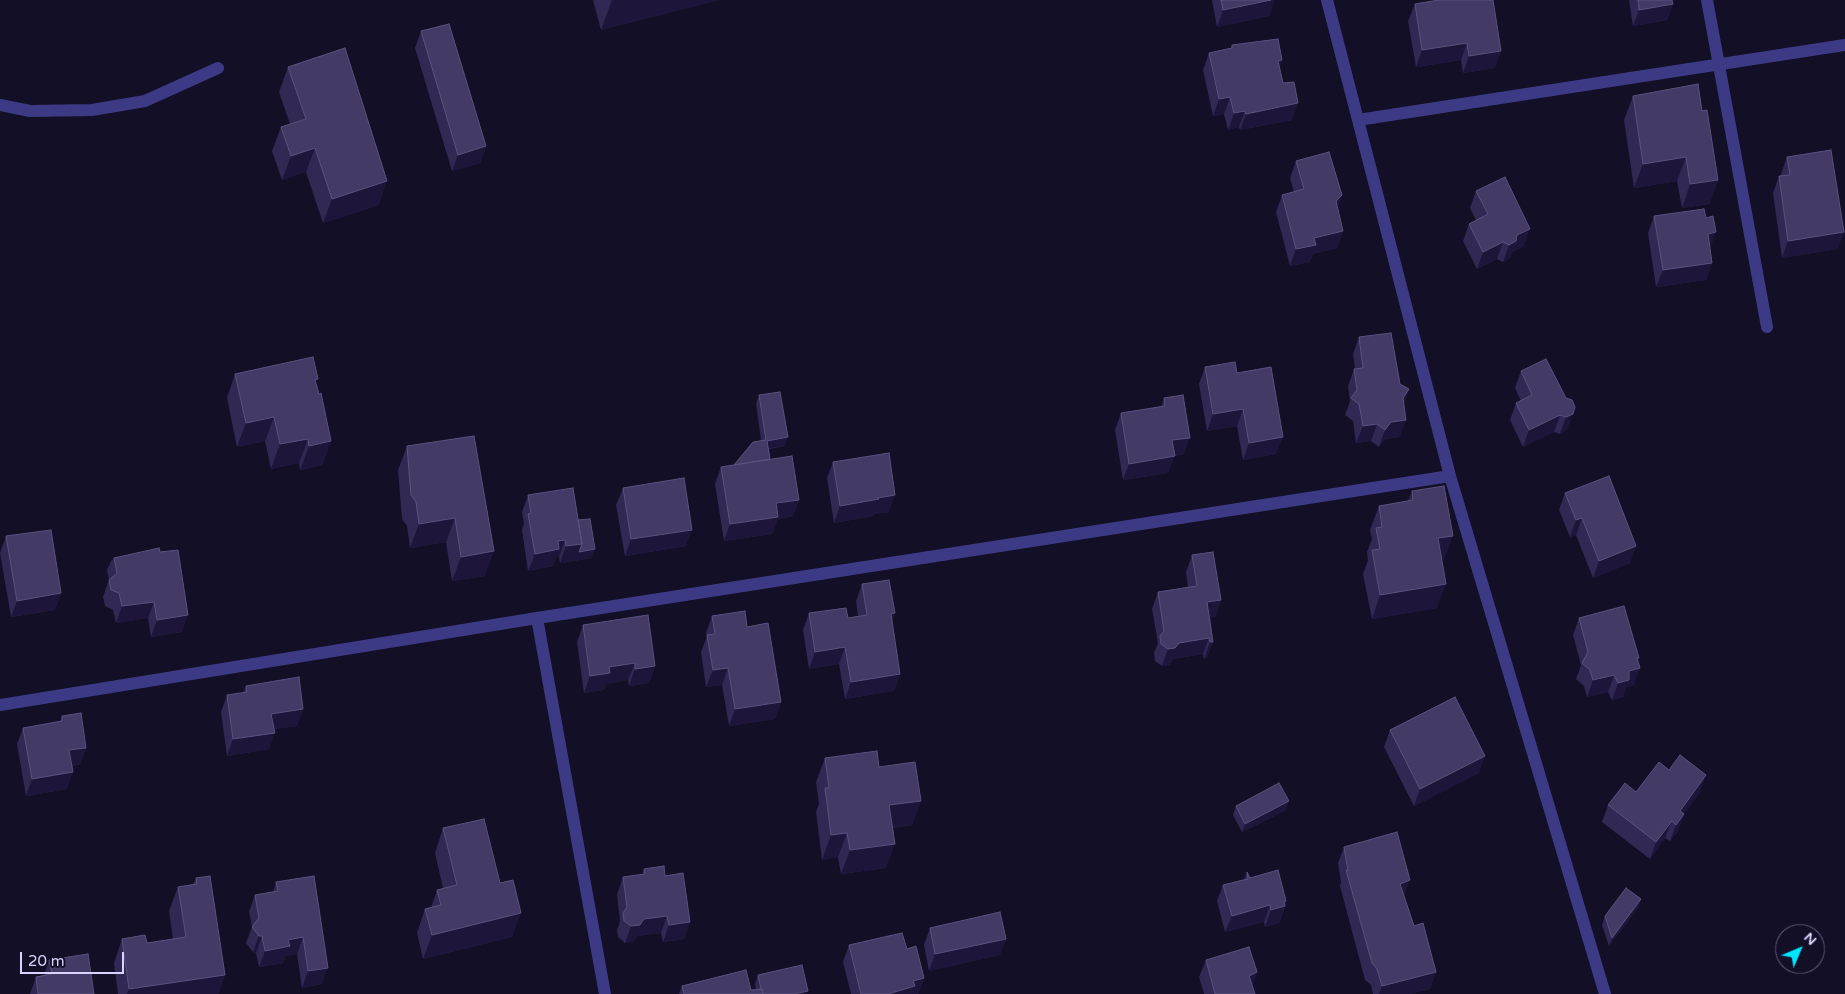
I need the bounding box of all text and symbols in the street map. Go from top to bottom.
north arrow [1775,924,1825,974]
text: N [1800,929,1820,949]
scale bar [22,942,126,974]
text: 20 m [28,952,65,970]

